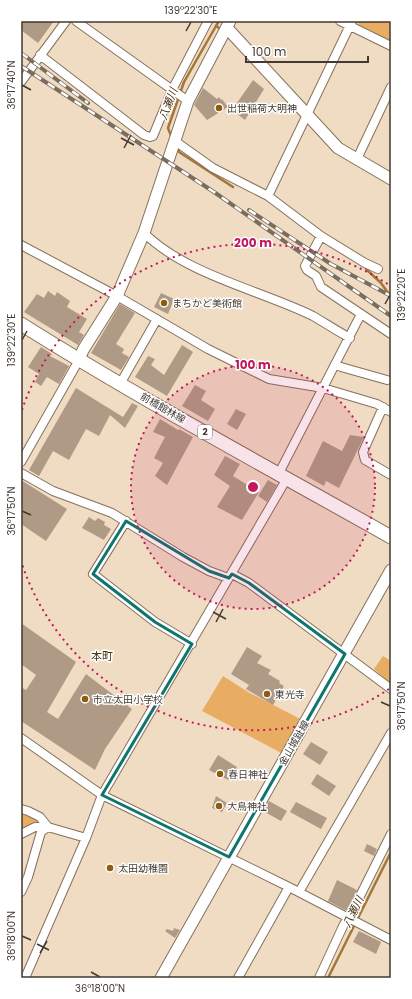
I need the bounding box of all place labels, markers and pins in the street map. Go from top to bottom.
place label: 出世稲荷大明神 [227,101,297,116]
marker: 出世稲荷大明神 [214,103,224,113]
place label: まちかど美術館 [172,296,242,311]
marker: まちかど美術館 [159,298,169,308]
centre of rings [246,480,260,494]
place label: 東光寺 [275,687,305,702]
marker: 東光寺 [262,689,272,699]
place label: 市立太田小学校 [93,692,163,707]
marker: 市立太田小学校 [80,694,90,704]
place label: 春日神社 [228,767,268,782]
marker: 春日神社 [215,769,225,779]
place label: 大鳥神社 [227,799,267,814]
marker: 大鳥神社 [214,801,224,811]
place label: 太田幼稚園 [118,861,168,876]
marker: 太田幼稚園 [105,863,115,873]

